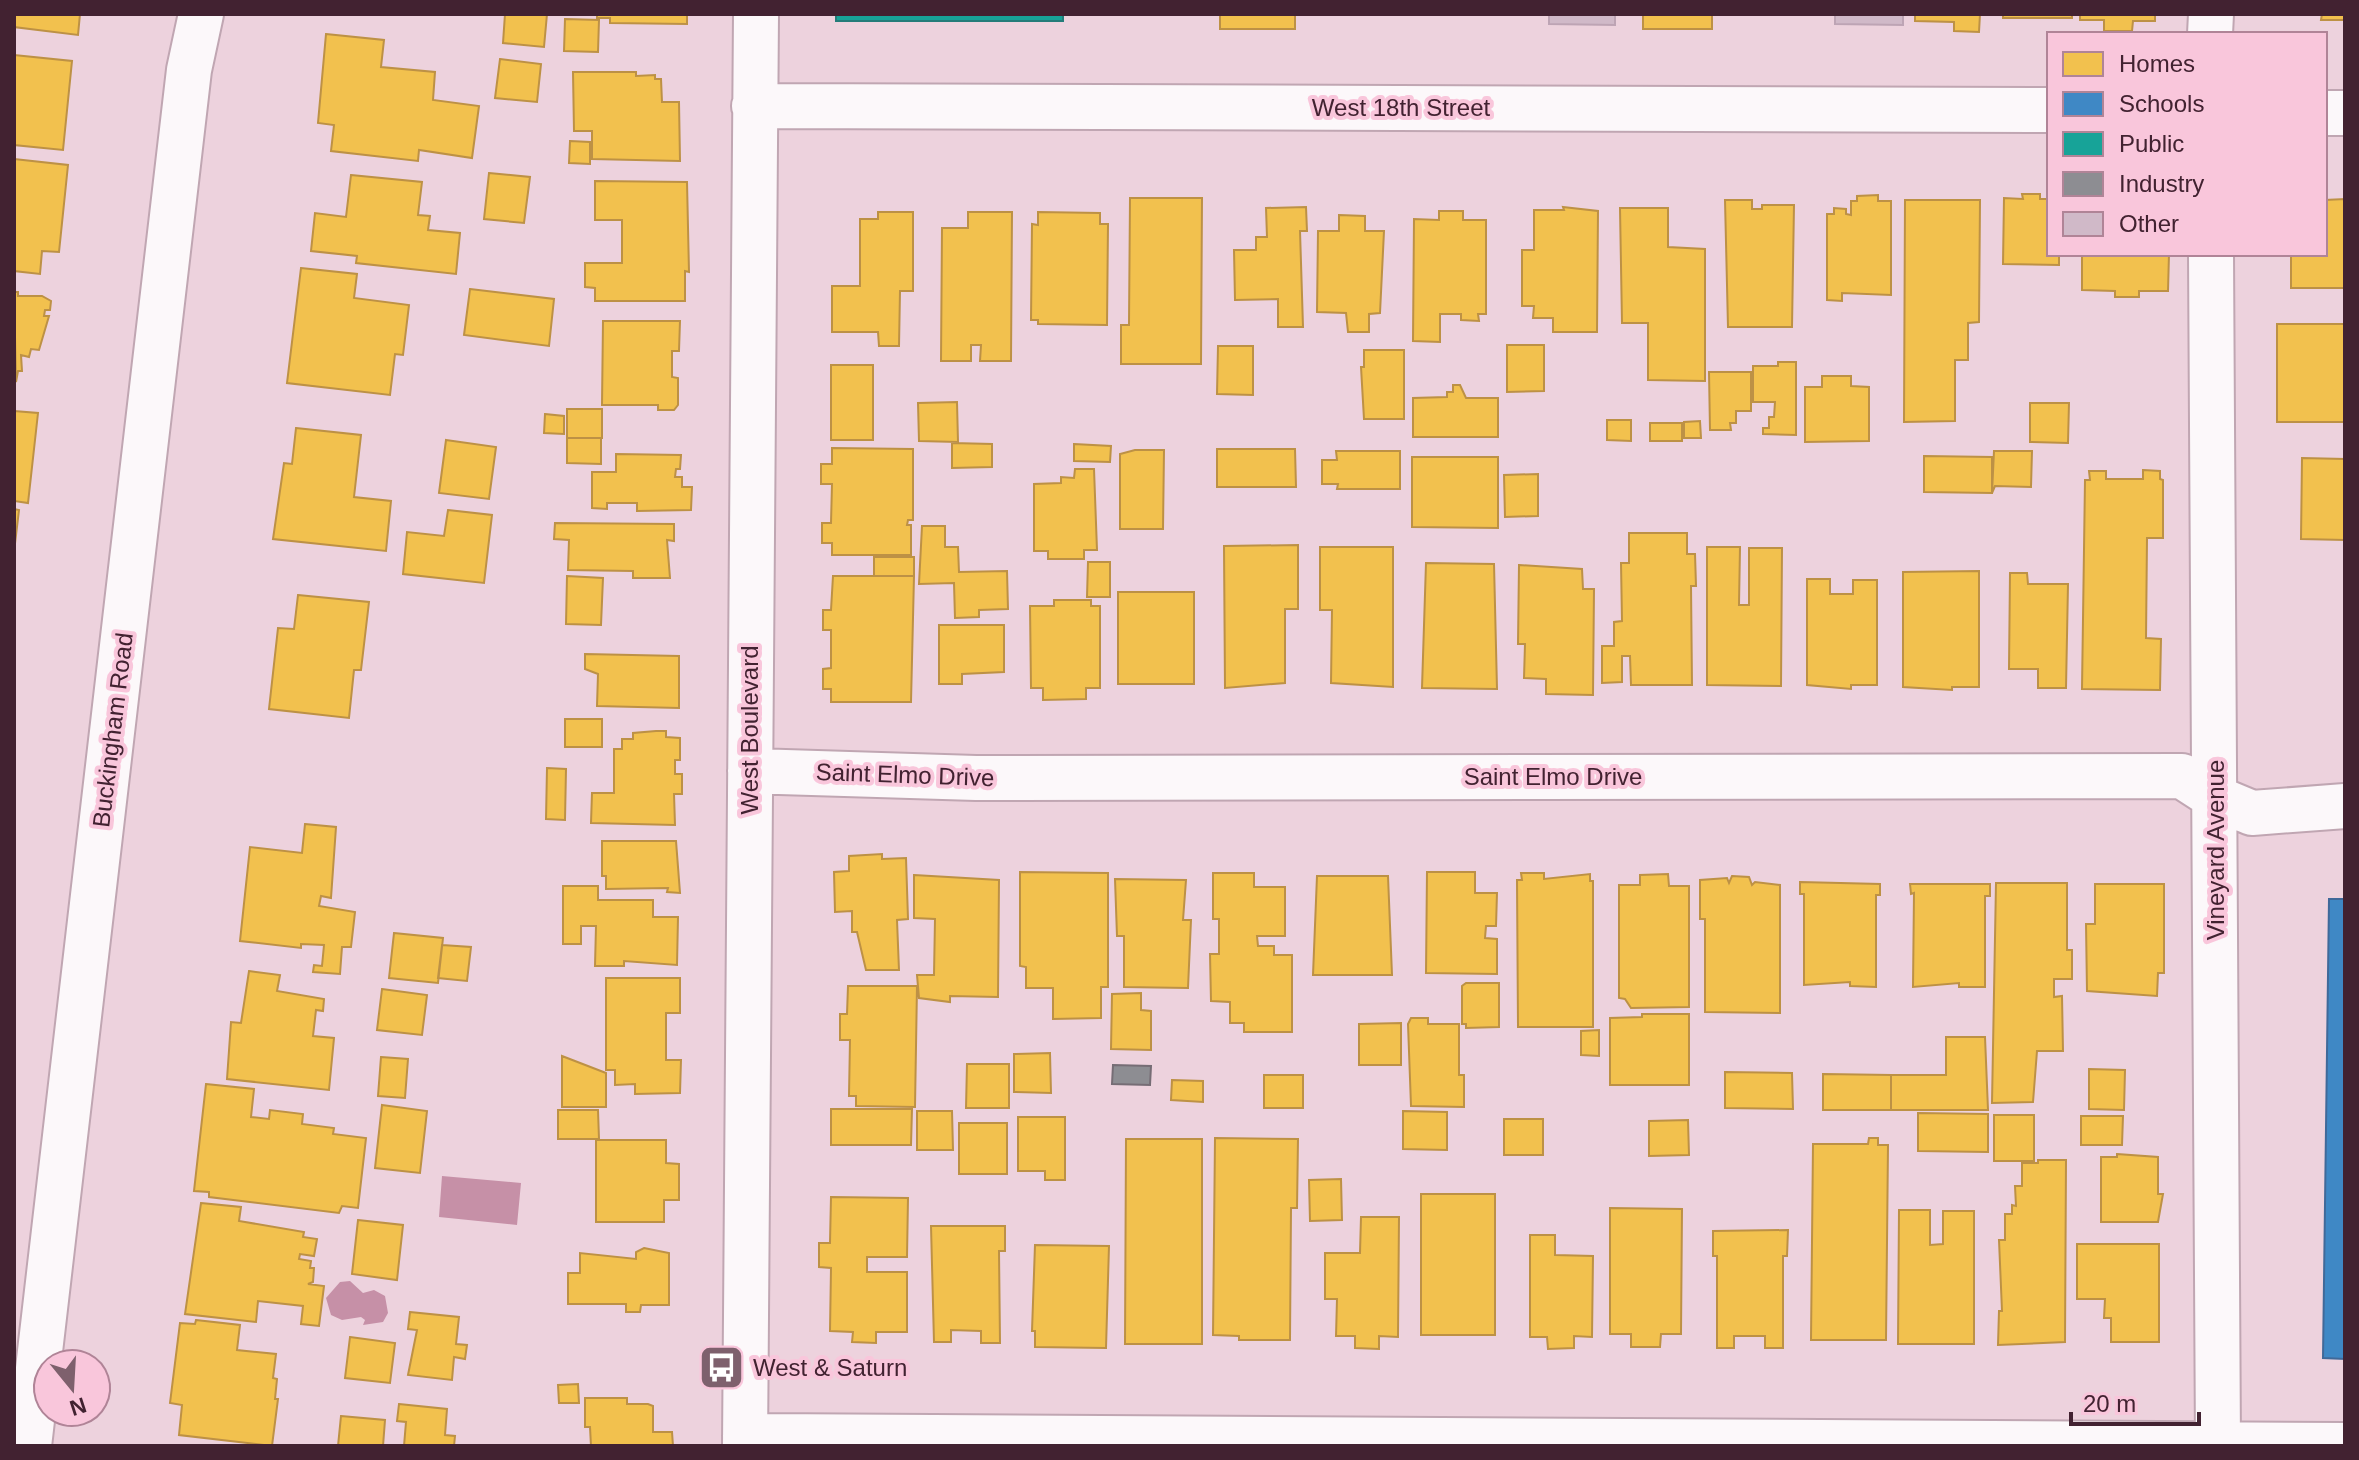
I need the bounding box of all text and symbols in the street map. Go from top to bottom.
legend [2047,32,2327,256]
text: Homes [2119,50,2195,77]
text: Schools [2119,90,2204,117]
street label: West 18th Street [1312,94,1490,121]
text: Public [2119,130,2184,157]
text: Industry [2119,170,2204,197]
text: Other [2119,210,2179,237]
street label: Buckingham Road [87,631,138,829]
street label: West Boulevard [736,646,763,814]
street label: Saint Elmo Drive [815,758,995,791]
street label: Vineyard Avenue [2202,760,2229,940]
street label: Saint Elmo Drive [1464,763,1642,790]
bus stop icon: West & Saturn [698,1344,746,1392]
north arrow [32,1348,112,1428]
place label: West & Saturn [753,1354,907,1381]
scale bar [2071,1376,2199,1426]
text: 20 m [2083,1390,2136,1417]
text: N [67,1392,89,1421]

